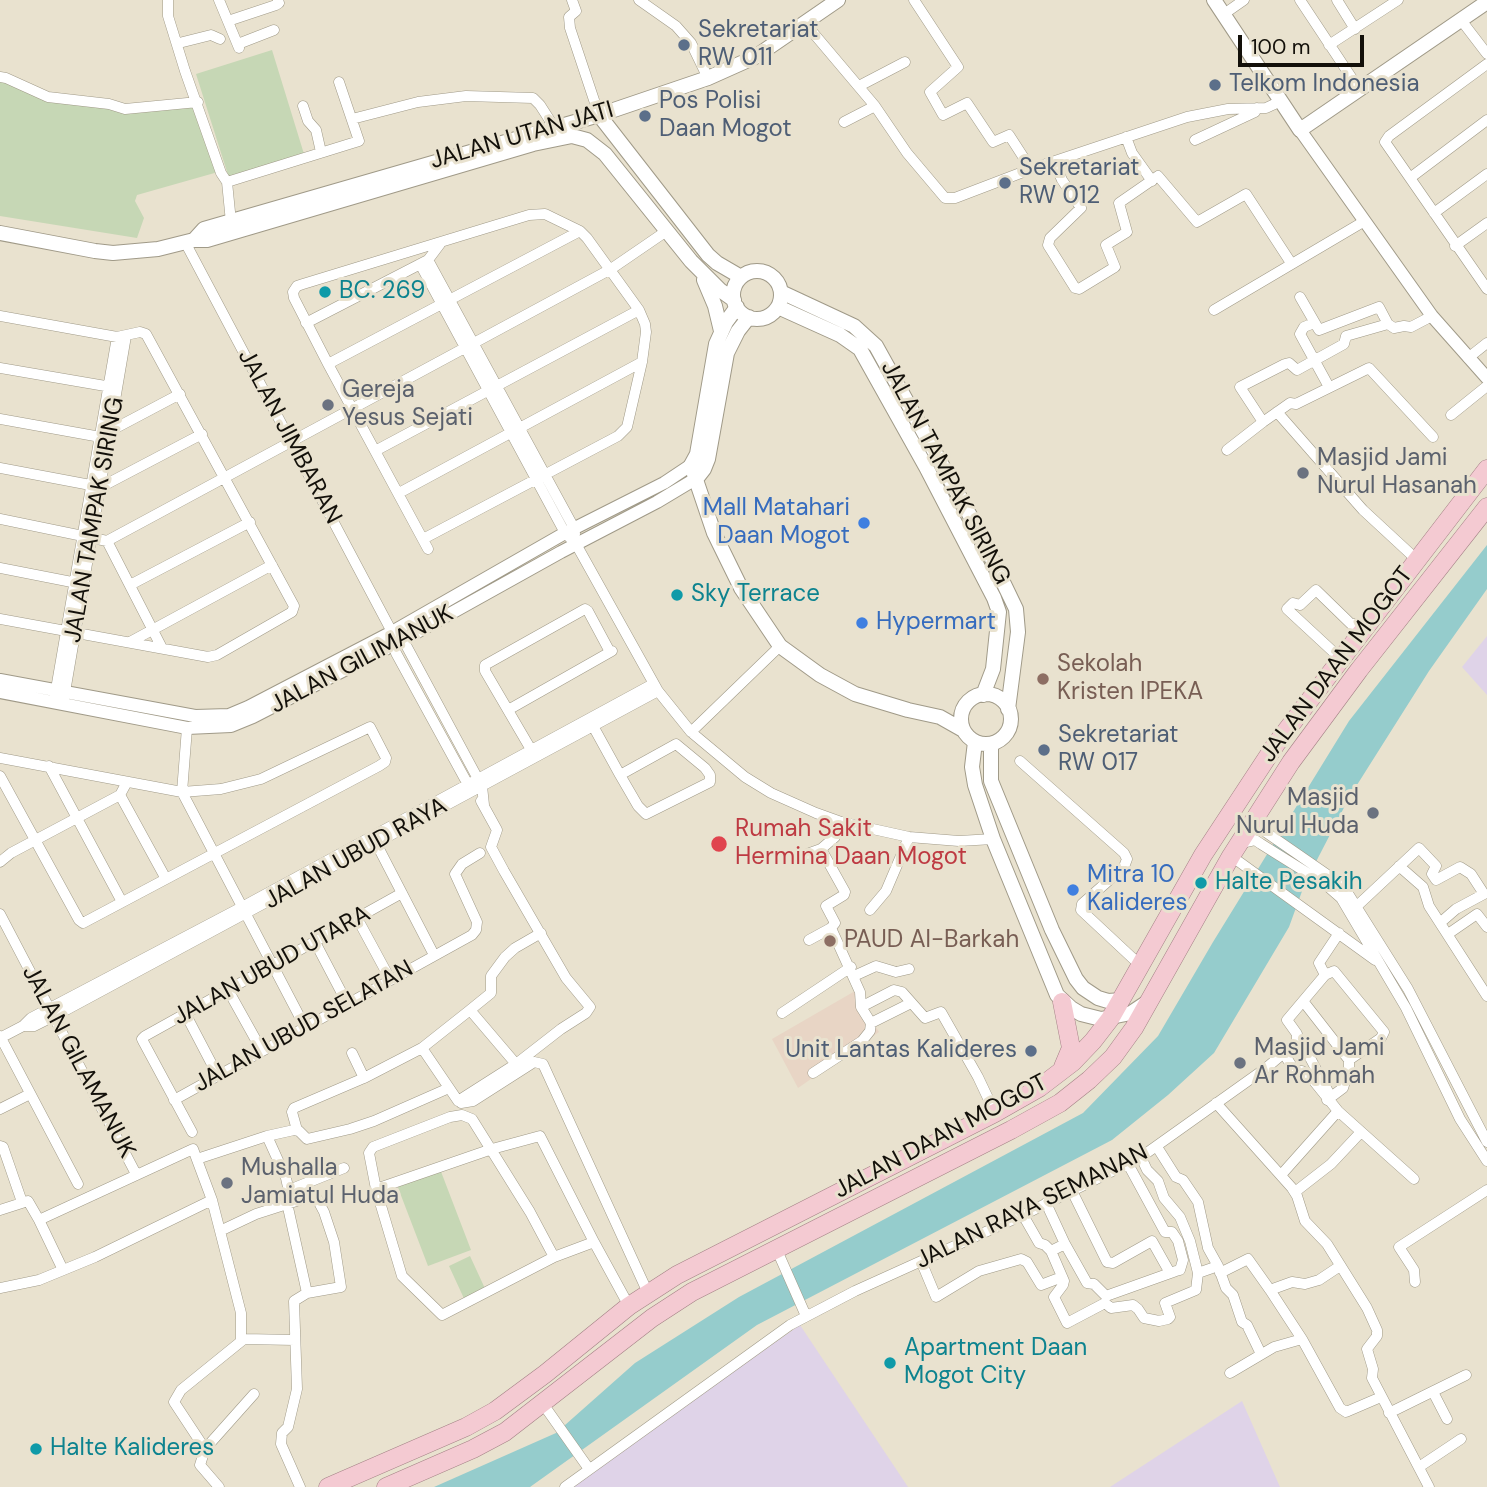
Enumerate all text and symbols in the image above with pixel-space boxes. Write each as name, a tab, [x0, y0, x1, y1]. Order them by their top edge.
place label: Sekretariat RW 011	[698, 17, 819, 73]
scale bar	[1242, 21, 1368, 65]
text: 100 m	[1251, 33, 1311, 61]
marker: Sekretariat RW 011	[676, 37, 692, 53]
place label: Telkom Indonesia	[1229, 71, 1419, 99]
marker: Telkom Indonesia	[1207, 77, 1223, 93]
place label: Pos Polisi Daan Mogot	[659, 88, 792, 144]
street label: JALAN UTAN JATI	[427, 96, 617, 176]
marker: Pos Polisi Daan Mogot	[637, 108, 653, 124]
place label: Sekretariat RW 012	[1019, 155, 1140, 211]
marker: Sekretariat RW 012	[997, 175, 1013, 191]
place label: BC. 269	[339, 278, 425, 306]
marker: BC. 269	[317, 284, 333, 300]
street label: JALAN JIMBARAN	[231, 345, 347, 529]
street label: JALAN TAMPAK SIRING	[874, 356, 1016, 590]
place label: Gereja Yesus Sejati	[342, 377, 473, 433]
street label: JALAN TAMPAK SIRING	[59, 395, 131, 645]
marker: Gereja Yesus Sejati	[320, 397, 336, 413]
place label: Masjid Jami Nurul Hasanah	[1317, 445, 1477, 501]
marker: Masjid Jami Nurul Hasanah	[1295, 465, 1311, 481]
place label: Mall Matahari Daan Mogot	[703, 495, 850, 551]
marker: Mall Matahari Daan Mogot	[856, 515, 872, 531]
street label: JALAN DAAN MOGOT	[1254, 562, 1420, 768]
place label: Sky Terrace	[691, 581, 820, 609]
marker: Sky Terrace	[669, 587, 685, 603]
street label: JALAN GILIMANUK	[265, 600, 459, 720]
place label: Hypermart	[876, 609, 996, 637]
marker: Hypermart	[854, 615, 870, 631]
place label: Sekolah Kristen IPEKA	[1057, 651, 1203, 707]
marker: Sekolah Kristen IPEKA	[1035, 671, 1051, 687]
place label: Sekretariat RW 017	[1058, 722, 1179, 778]
marker: Sekretariat RW 017	[1036, 742, 1052, 758]
place label: Masjid Nurul Huda	[1236, 785, 1359, 841]
street label: JALAN UBUD RAYA	[260, 792, 452, 916]
marker: Masjid Nurul Huda	[1365, 805, 1381, 821]
place label: Rumah Sakit Hermina Daan Mogot	[735, 816, 967, 872]
marker: Rumah Sakit Hermina Daan Mogot	[709, 834, 729, 854]
place label: Mitra 10 Kalideres	[1087, 862, 1187, 918]
place label: Halte Pesakih	[1215, 869, 1362, 897]
marker: Halte Pesakih	[1193, 875, 1209, 891]
marker: Mitra 10 Kalideres	[1065, 882, 1081, 898]
street label: JALAN UBUD UTARA	[168, 900, 376, 1032]
place label: PAUD Al-Barkah	[844, 927, 1019, 955]
marker: PAUD Al-Barkah	[822, 933, 838, 949]
street label: JALAN UBUD SELATAN	[190, 955, 418, 1099]
street label: JALAN GILAMANUK	[15, 961, 141, 1163]
place label: Masjid Jami Ar Rohmah	[1254, 1035, 1385, 1091]
place label: Unit Lantas Kalideres	[785, 1037, 1017, 1065]
marker: Unit Lantas Kalideres	[1023, 1043, 1039, 1059]
marker: Masjid Jami Ar Rohmah	[1232, 1055, 1248, 1071]
street label: JALAN DAAN MOGOT	[830, 1069, 1052, 1205]
street label: JALAN RAYA SEMANAN	[911, 1138, 1153, 1276]
place label: Mushalla Jamiatul Huda	[241, 1155, 399, 1211]
marker: Mushalla Jamiatul Huda	[219, 1175, 235, 1191]
place label: Apartment Daan Mogot City	[904, 1335, 1087, 1391]
marker: Apartment Daan Mogot City	[882, 1355, 898, 1371]
place label: Halte Kalideres	[50, 1435, 214, 1463]
marker: Halte Kalideres	[28, 1441, 44, 1457]

